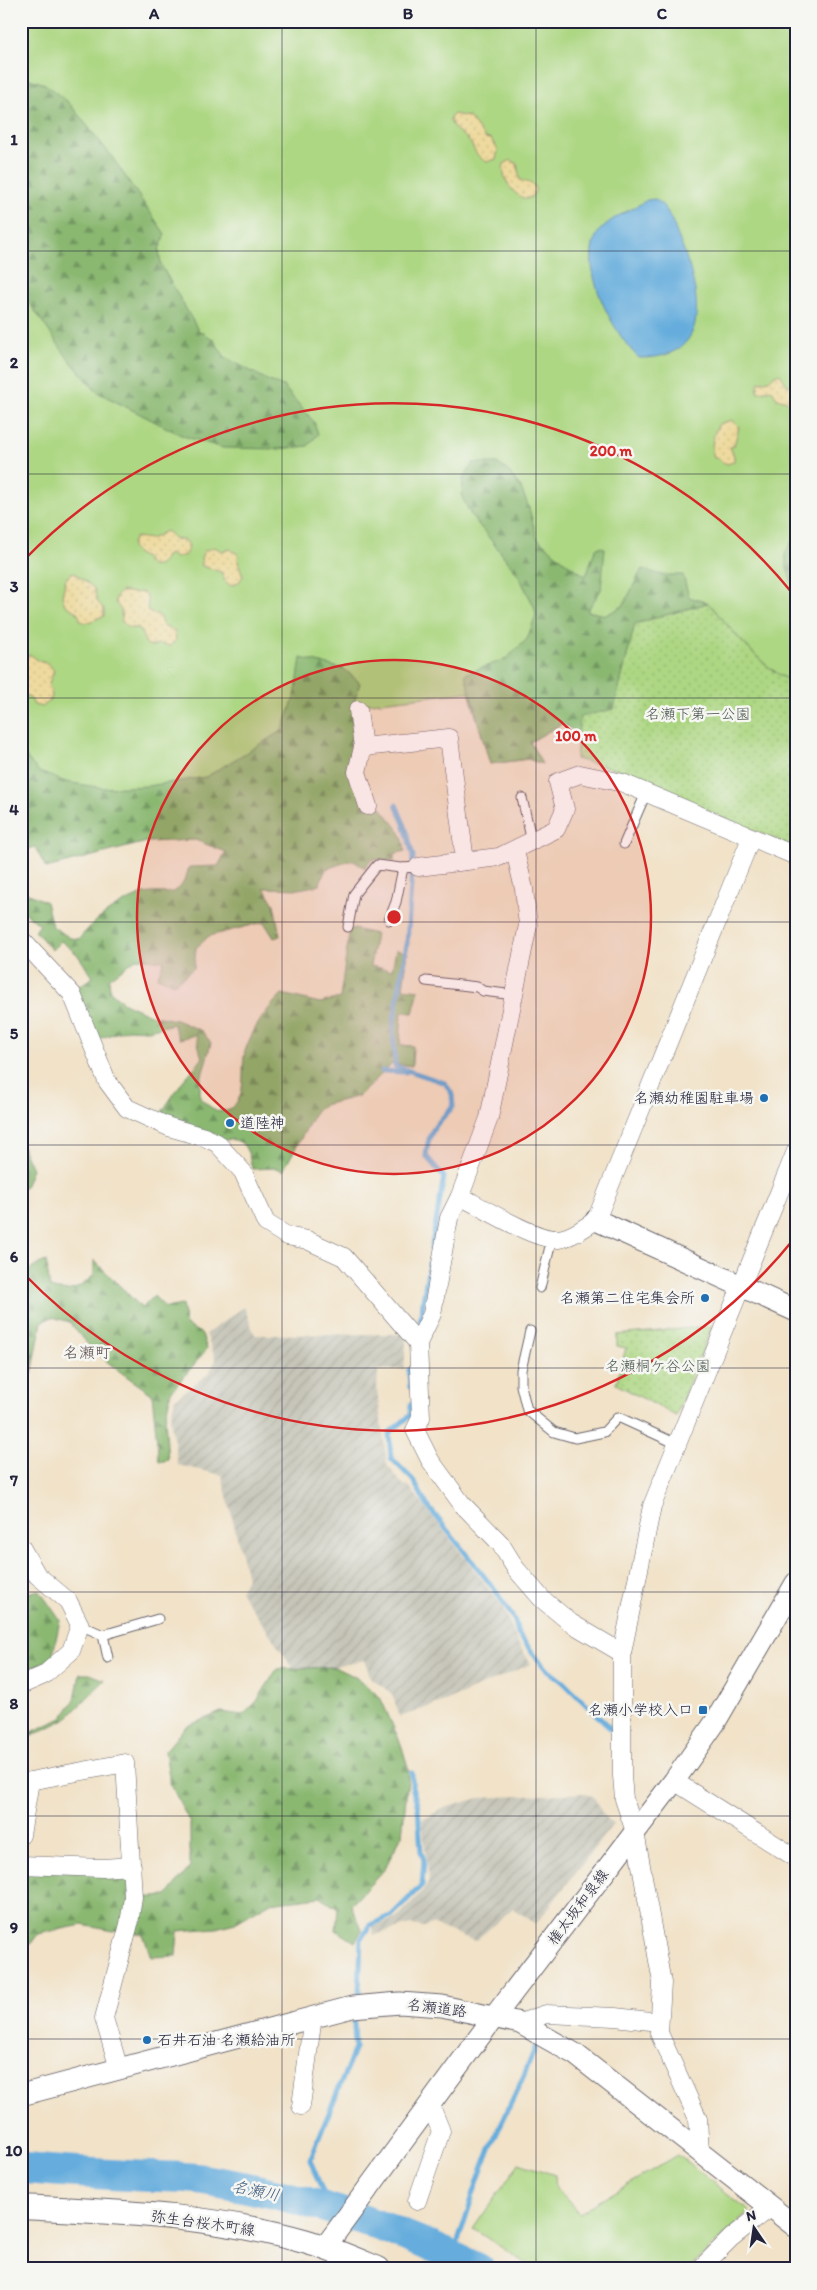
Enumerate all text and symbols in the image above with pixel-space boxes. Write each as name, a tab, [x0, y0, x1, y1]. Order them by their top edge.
text: A	[148, 4, 160, 23]
text: B	[403, 4, 414, 23]
text: C	[657, 4, 668, 23]
text: 1	[10, 130, 18, 149]
text: 2	[10, 353, 19, 372]
text: 200 m	[590, 442, 633, 460]
text: 3	[10, 577, 19, 596]
park label: 名瀬下第一公園	[645, 705, 751, 723]
text: 100 m	[555, 727, 597, 745]
text: 4	[9, 800, 19, 819]
centre of rings	[385, 908, 403, 926]
text: 5	[10, 1024, 19, 1043]
place label: 名瀬幼稚園駐車場	[634, 1089, 754, 1107]
marker: 名瀬幼稚園駐車場	[758, 1092, 770, 1104]
place label: 道陸神	[240, 1114, 285, 1132]
marker: 道陸神	[224, 1117, 236, 1129]
text: 6	[10, 1247, 19, 1266]
place label: 名瀬第二住宅集会所	[560, 1289, 695, 1307]
marker: 名瀬第二住宅集会所	[699, 1292, 711, 1304]
district label: 名瀬町	[63, 1343, 111, 1362]
park label: 名瀬桐ケ谷公園	[605, 1357, 711, 1375]
text: 7	[9, 1471, 18, 1490]
text: 8	[10, 1694, 19, 1713]
place label: 名瀬小学校入口	[588, 1701, 693, 1719]
marker: 名瀬小学校入口	[697, 1704, 709, 1716]
street label: 権太坂和泉線	[544, 1866, 612, 1948]
text: 9	[10, 1918, 18, 1937]
street label: 名瀬道路	[406, 1995, 468, 2021]
place label: 石井石油 名瀬給油所	[157, 2031, 295, 2049]
marker: 石井石油 名瀬給油所	[141, 2034, 153, 2046]
text: 10	[5, 2141, 23, 2160]
water label: 名瀬川	[230, 2176, 281, 2205]
north arrow	[730, 2202, 780, 2252]
text: N	[745, 2206, 758, 2225]
street label: 弥生台桜木町線	[150, 2207, 256, 2239]

